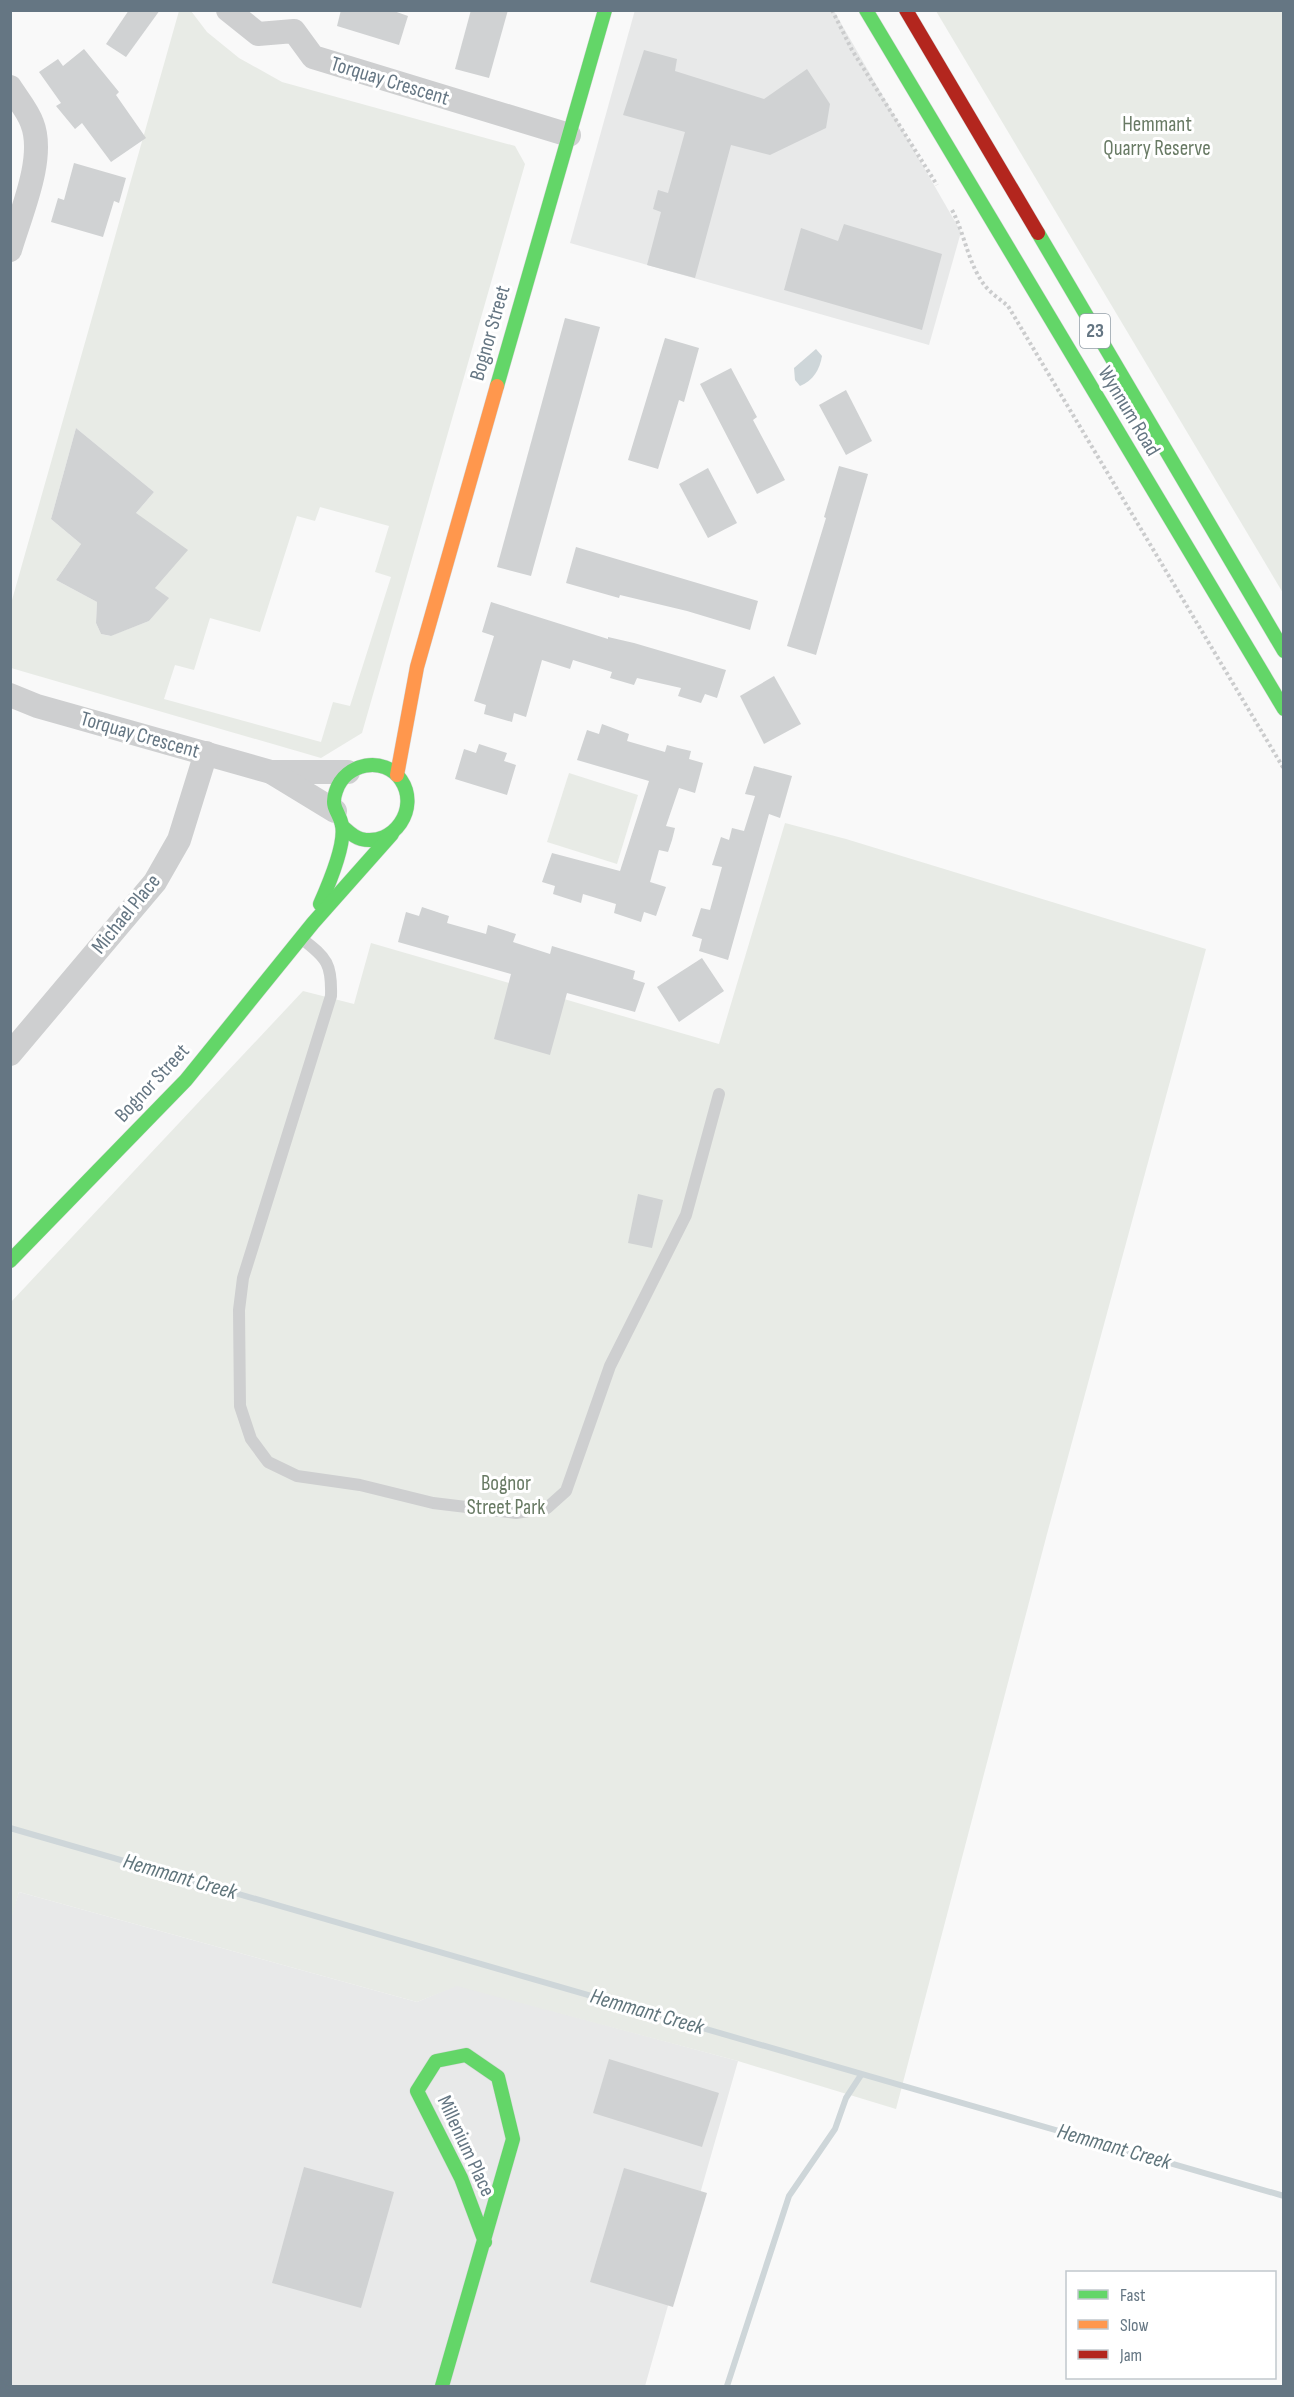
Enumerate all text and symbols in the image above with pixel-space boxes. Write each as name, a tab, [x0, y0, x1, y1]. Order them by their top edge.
street label: Torquay Crescent	[328, 51, 452, 111]
park label: Hemmant Quarry Reserve	[1103, 112, 1211, 161]
street label: Bognor Street	[465, 283, 515, 383]
road number: 23	[1080, 314, 1110, 348]
street label: Wynnum Road	[1092, 362, 1166, 460]
street label: Torquay Crescent	[78, 706, 202, 764]
street label: Michael Place	[86, 869, 166, 959]
street label: Bognor Street	[110, 1039, 194, 1127]
park label: Bognor Street Park	[467, 1471, 545, 1520]
water label: Hemmant Creek	[120, 1848, 241, 1906]
water label: Hemmant Creek	[587, 1983, 708, 2041]
street label: Millenium Place	[432, 2091, 500, 2201]
water label: Hemmant Creek	[1054, 2118, 1175, 2176]
legend	[1066, 2271, 1276, 2379]
text: Fast	[1120, 2285, 1146, 2306]
text: Slow	[1120, 2315, 1149, 2336]
text: Jam	[1119, 2345, 1142, 2366]

